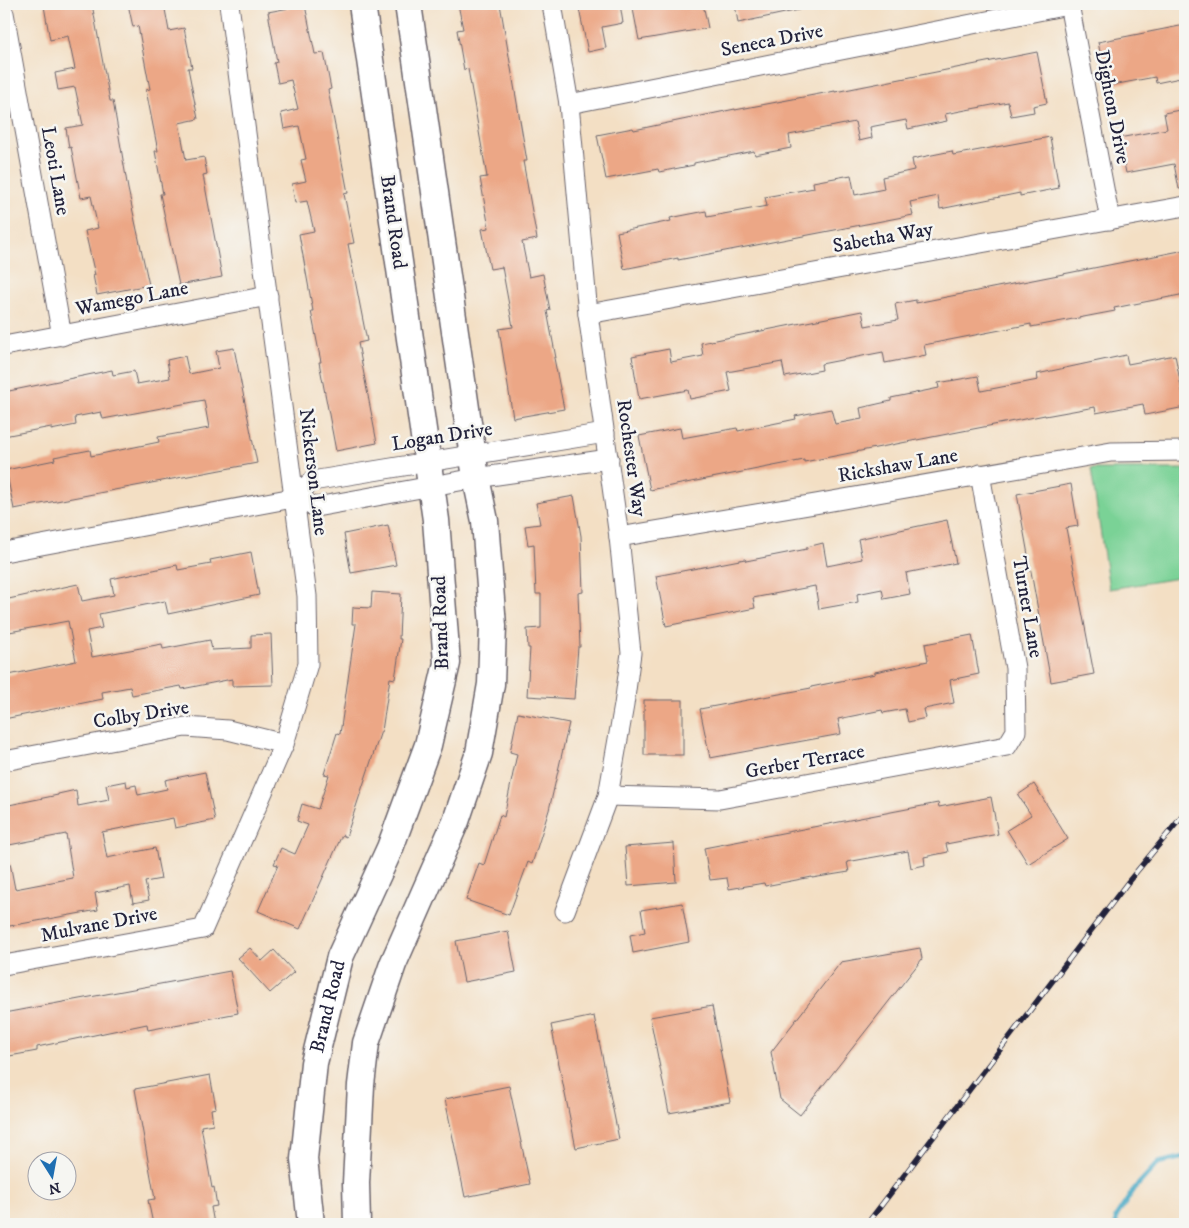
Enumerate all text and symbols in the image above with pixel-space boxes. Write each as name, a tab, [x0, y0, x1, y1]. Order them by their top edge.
street label: Seneca Drive	[719, 19, 825, 63]
street label: Dighton Drive	[1089, 48, 1135, 166]
street label: Leoti Lane	[35, 125, 75, 217]
street label: Brand Road	[374, 173, 412, 271]
street label: Sabetha Way	[831, 217, 936, 259]
street label: Wamego Lane	[73, 276, 190, 322]
street label: Rochester Way	[610, 398, 652, 519]
street label: Nickerson Lane	[293, 407, 333, 537]
street label: Logan Drive	[390, 417, 494, 457]
street label: Rickshaw Lane	[836, 443, 960, 489]
street label: Turner Lane	[1006, 554, 1048, 660]
street label: Brand Road	[427, 575, 455, 671]
street label: Colby Drive	[91, 695, 191, 735]
street label: Gerber Terrace	[743, 739, 867, 785]
street label: Mulvane Drive	[39, 901, 159, 949]
street label: Brand Road	[304, 958, 351, 1055]
north arrow	[28, 1150, 78, 1200]
text: N	[46, 1178, 62, 1198]

